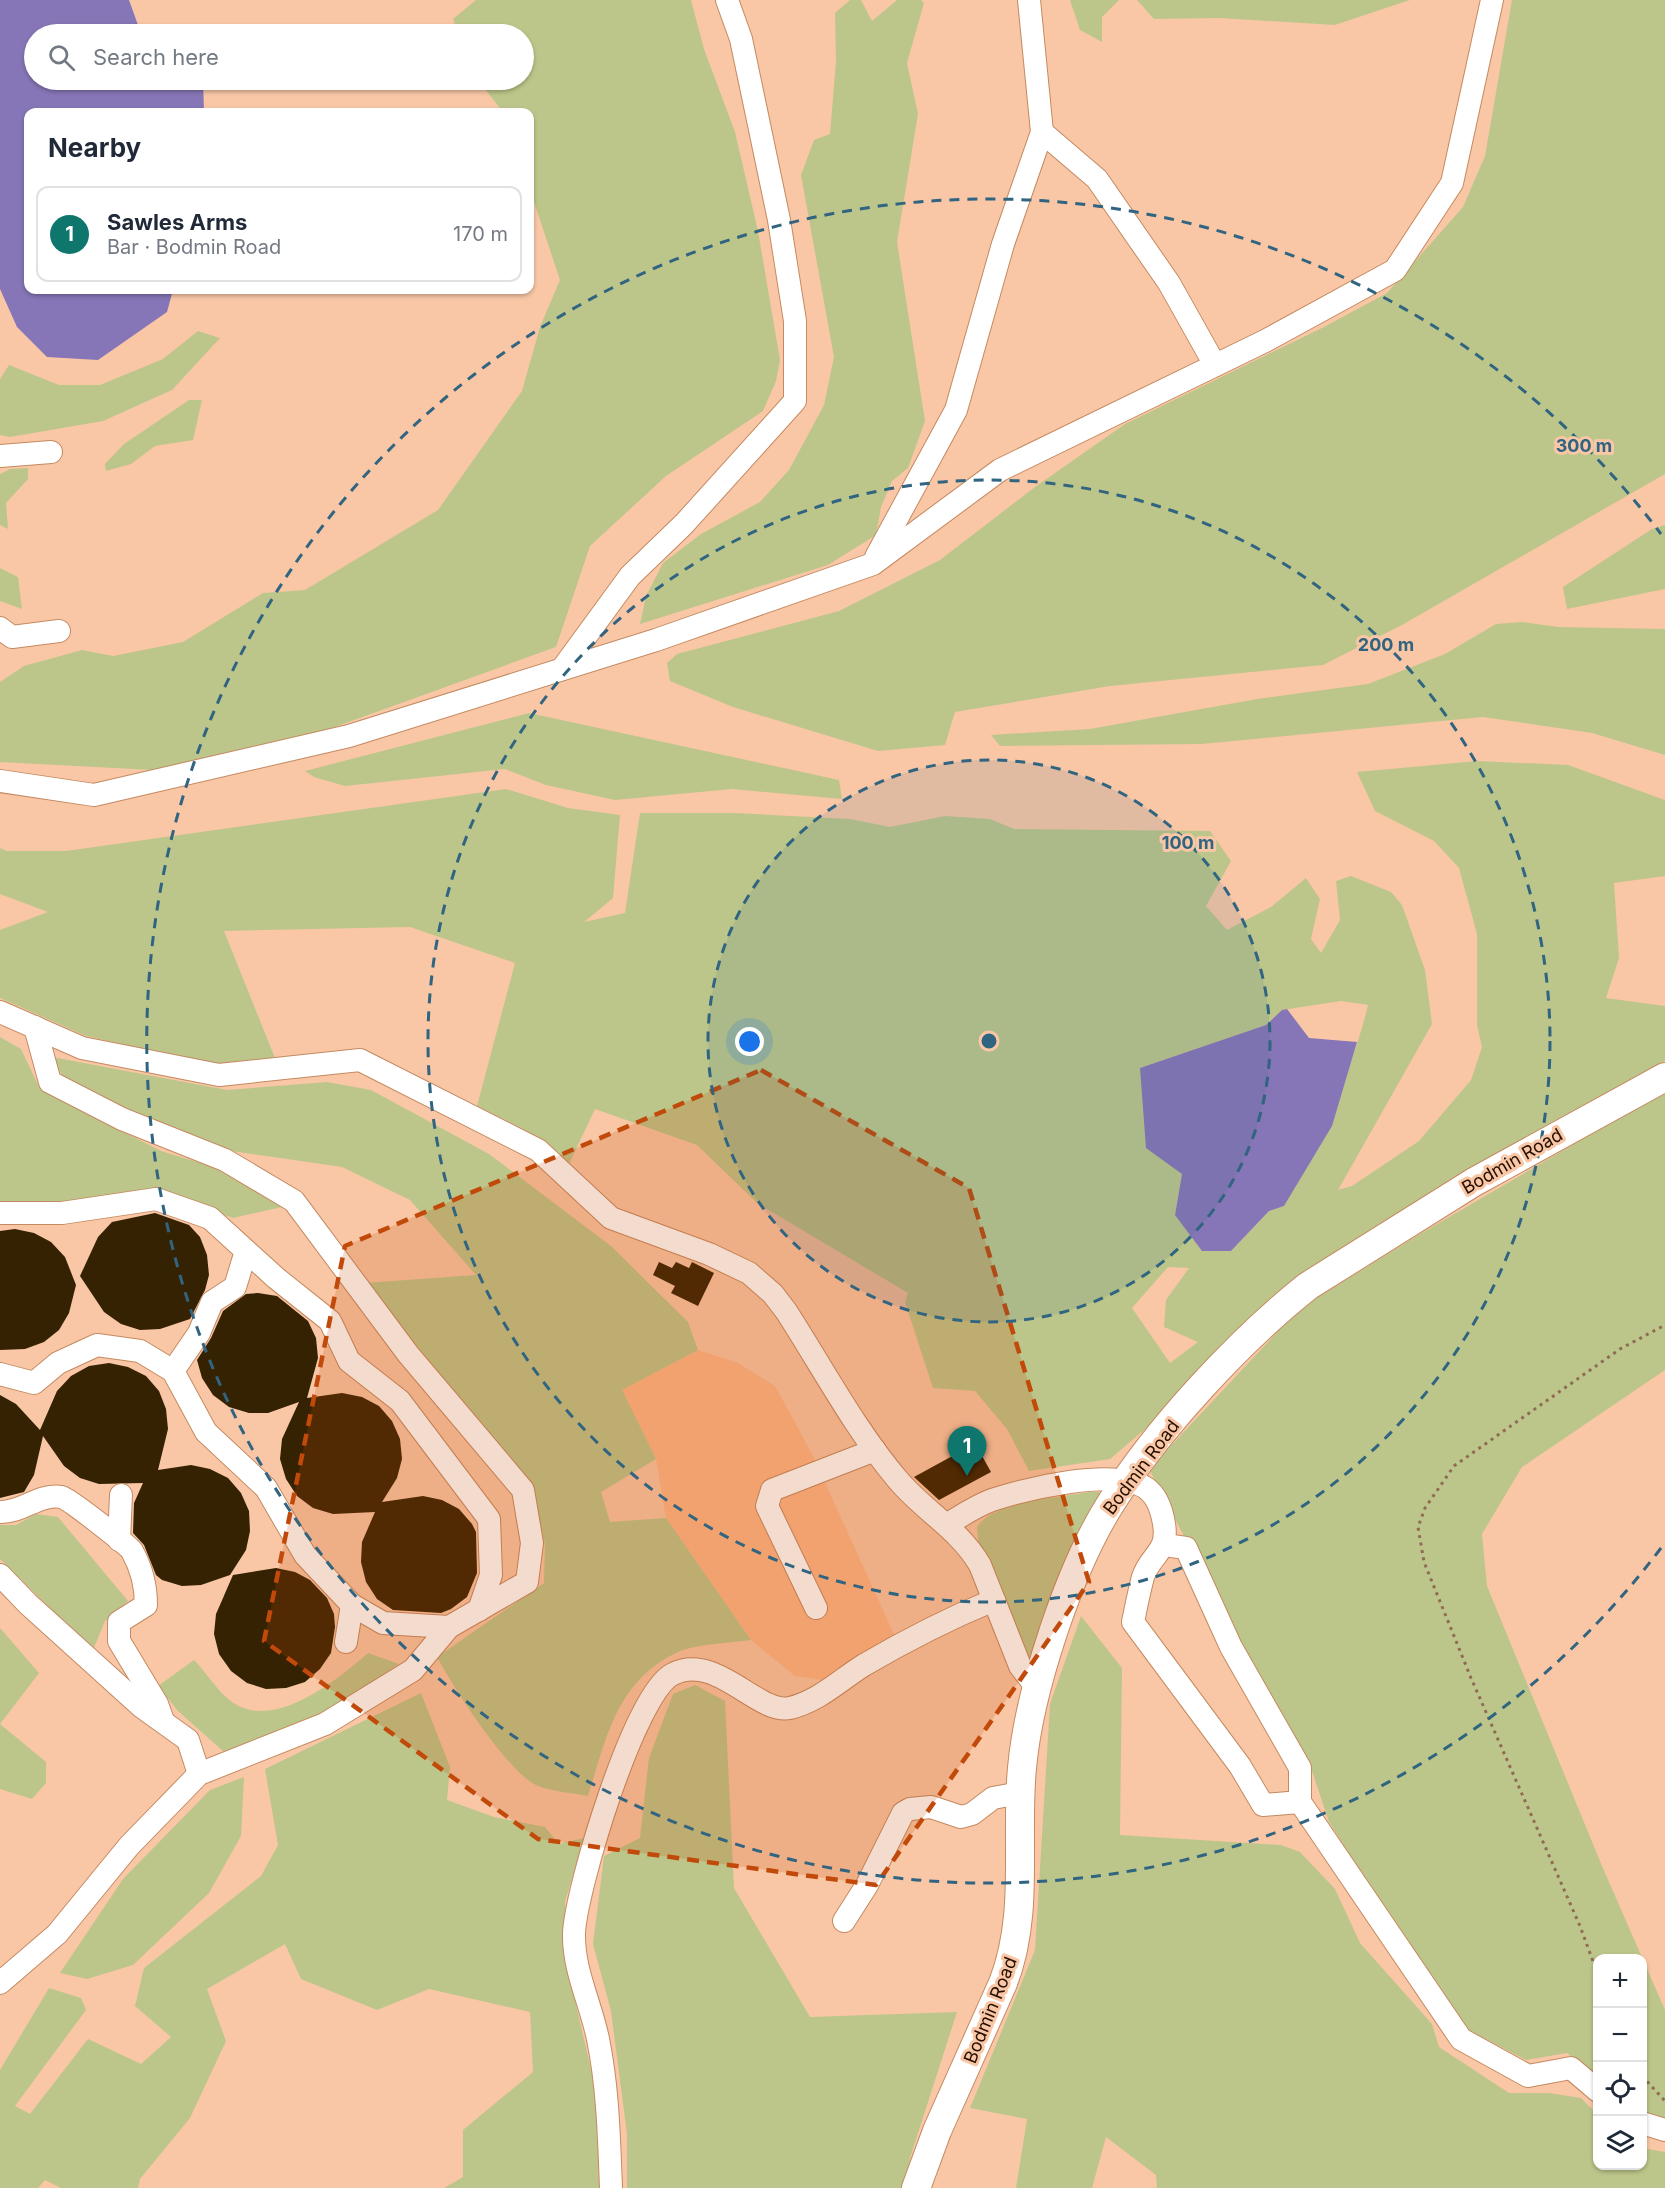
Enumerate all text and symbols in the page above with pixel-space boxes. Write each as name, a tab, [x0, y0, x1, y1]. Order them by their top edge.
search box	[24, 24, 534, 90]
icon: search	[45, 41, 78, 74]
text: Search here	[93, 44, 219, 70]
text: Nearby	[48, 132, 141, 163]
text: Sawles Arms	[107, 209, 247, 235]
text: 1	[65, 222, 74, 246]
text: 170 m	[453, 222, 508, 246]
text: Bar · Bodmin Road	[107, 235, 281, 259]
text: 300 m	[1556, 435, 1612, 456]
text: 200 m	[1358, 634, 1414, 655]
text: 100 m	[1162, 832, 1214, 853]
your location	[735, 1027, 764, 1056]
centre of rings	[979, 1031, 999, 1051]
street label: Bodmin Road	[1458, 1124, 1566, 1198]
street label: Bodmin Road	[1099, 1416, 1183, 1518]
pin: 1	[948, 1426, 986, 1476]
street label: Bodmin Road	[959, 1954, 1021, 2066]
map controls	[1593, 1954, 1647, 2170]
button: +	[1593, 1954, 1647, 2008]
button: −	[1593, 2008, 1647, 2062]
button: locate	[1593, 2062, 1647, 2116]
button: layers	[1593, 2116, 1647, 2170]

